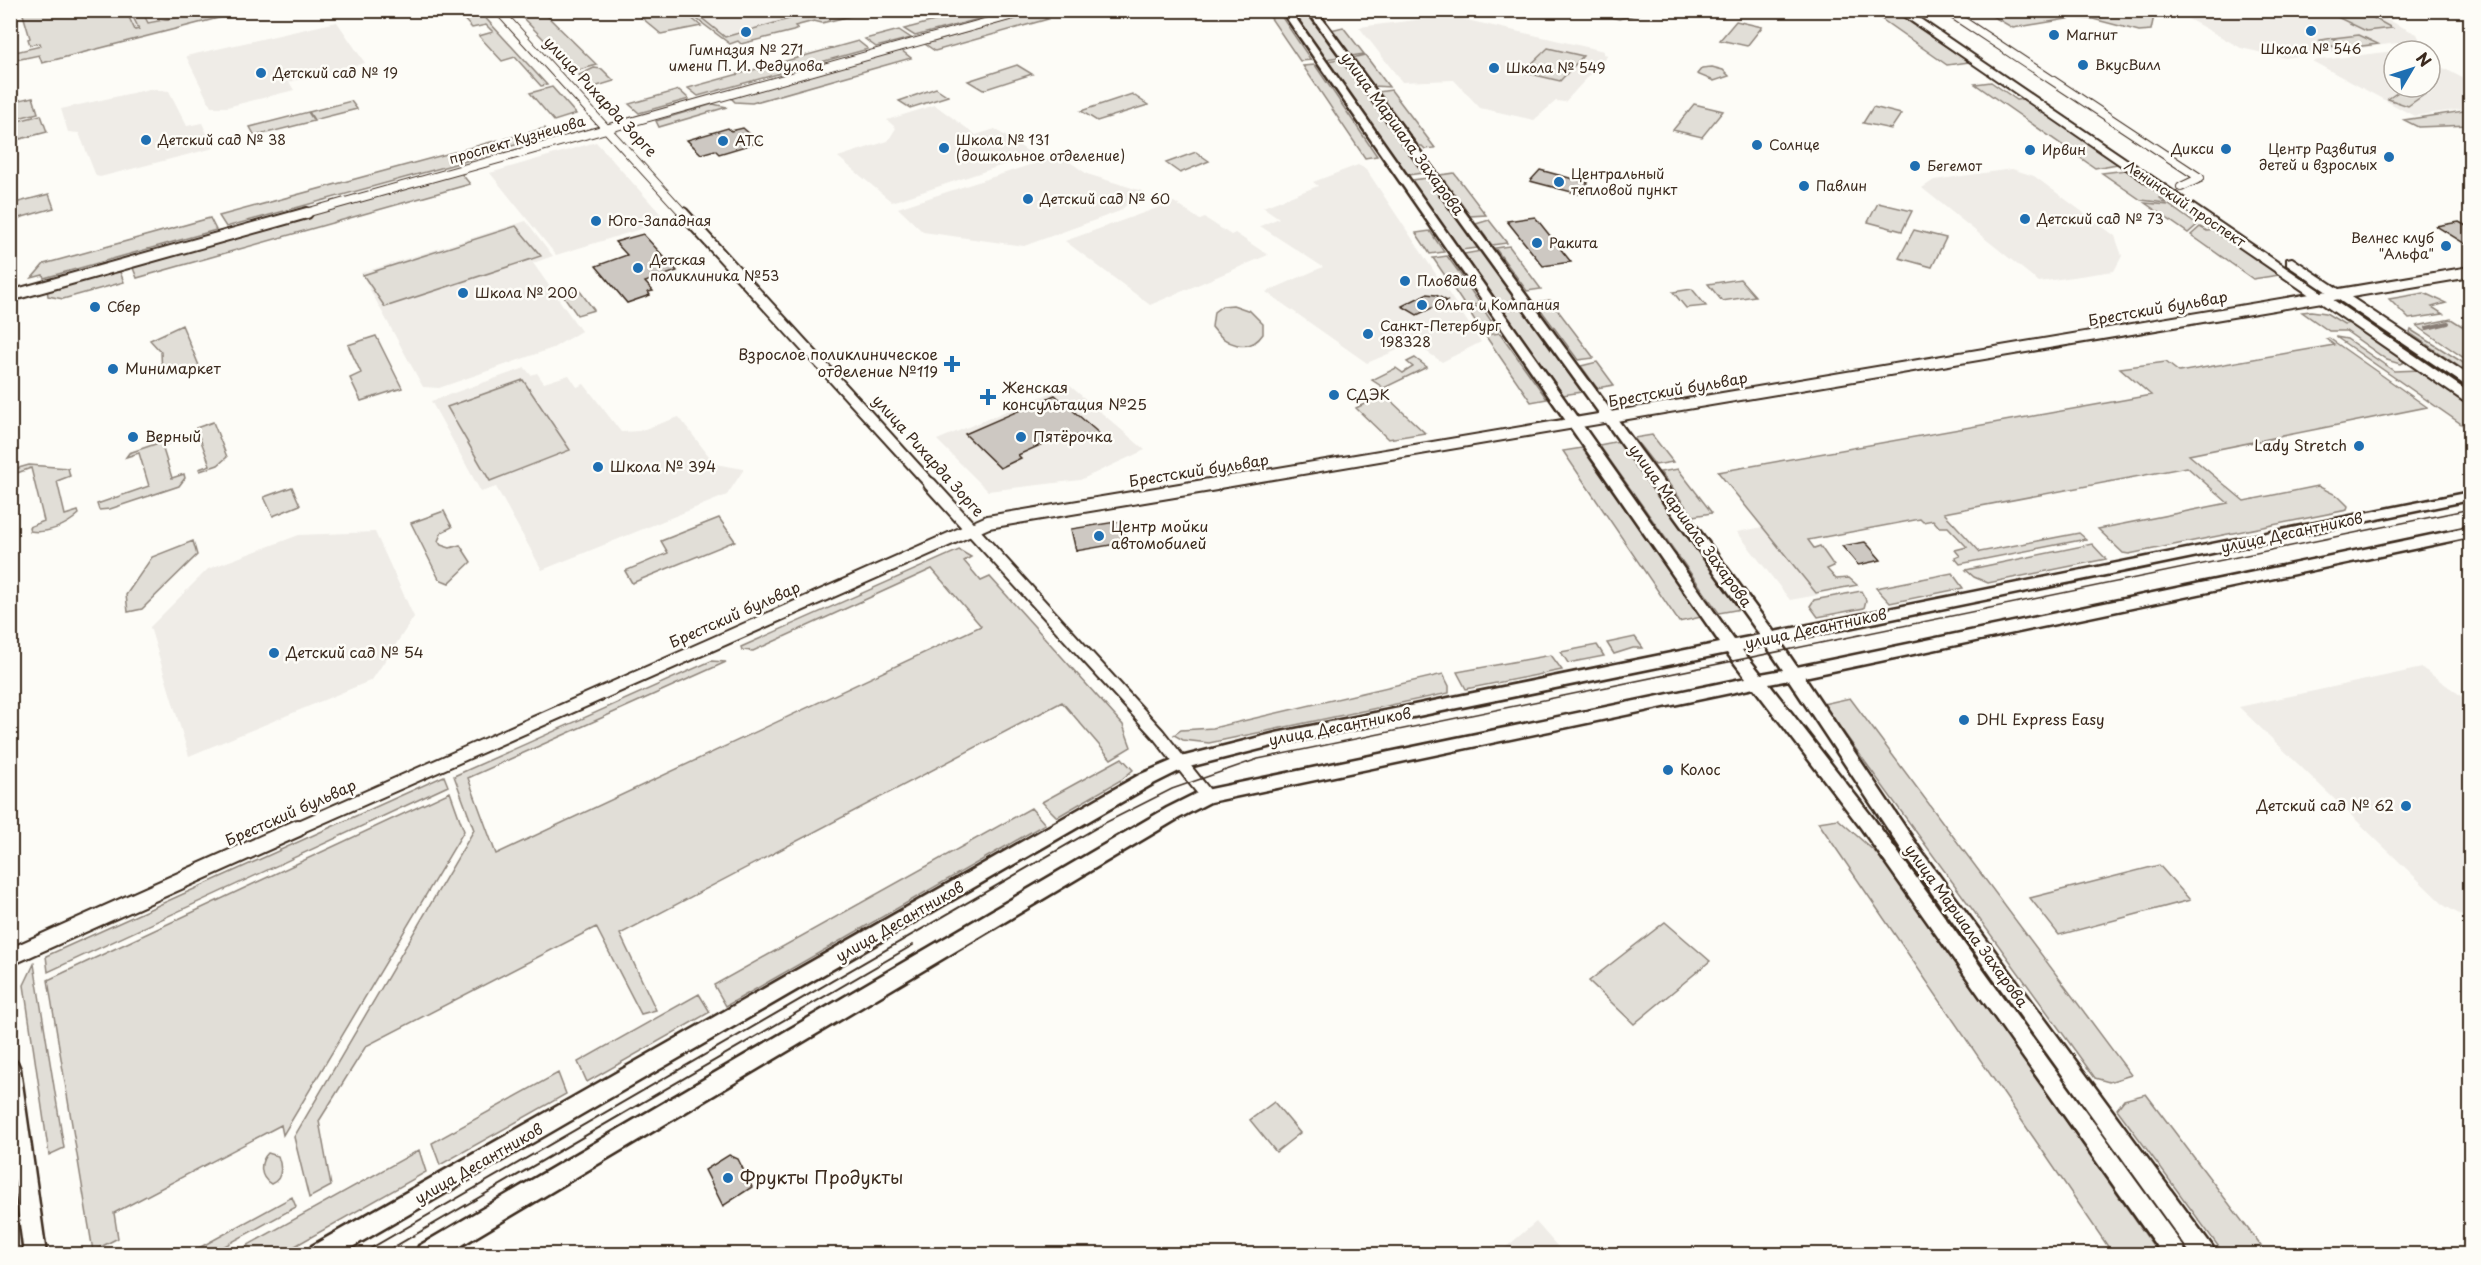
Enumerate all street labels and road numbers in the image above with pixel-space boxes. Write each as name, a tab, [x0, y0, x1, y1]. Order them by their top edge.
street label: улица Рихарда Зорге	[539, 31, 663, 161]
street label: улица Маршала Захарова	[1336, 47, 1471, 220]
street label: проспект Кузнецова	[446, 110, 588, 169]
street label: Ленинский проспект	[2121, 155, 2250, 252]
street label: Брестский бульвар	[2086, 284, 2229, 331]
street label: Брестский бульвар	[1606, 365, 1749, 412]
street label: улица Рихарда Зорге	[868, 389, 990, 521]
street label: улица Маршала Захарова	[1624, 439, 1759, 612]
street label: Брестский бульвар	[1127, 447, 1270, 492]
street label: улица Десантников	[2219, 505, 2365, 558]
street label: Брестский бульвар	[665, 574, 804, 653]
street label: улица Десантников	[1743, 601, 1889, 654]
street label: улица Десантников	[1267, 700, 1413, 751]
street label: Брестский бульвар	[221, 772, 360, 851]
street label: улица Маршала Захарова	[1900, 839, 2035, 1012]
street label: улица Десантников	[831, 874, 968, 967]
street label: улица Десантников	[410, 1116, 547, 1209]

